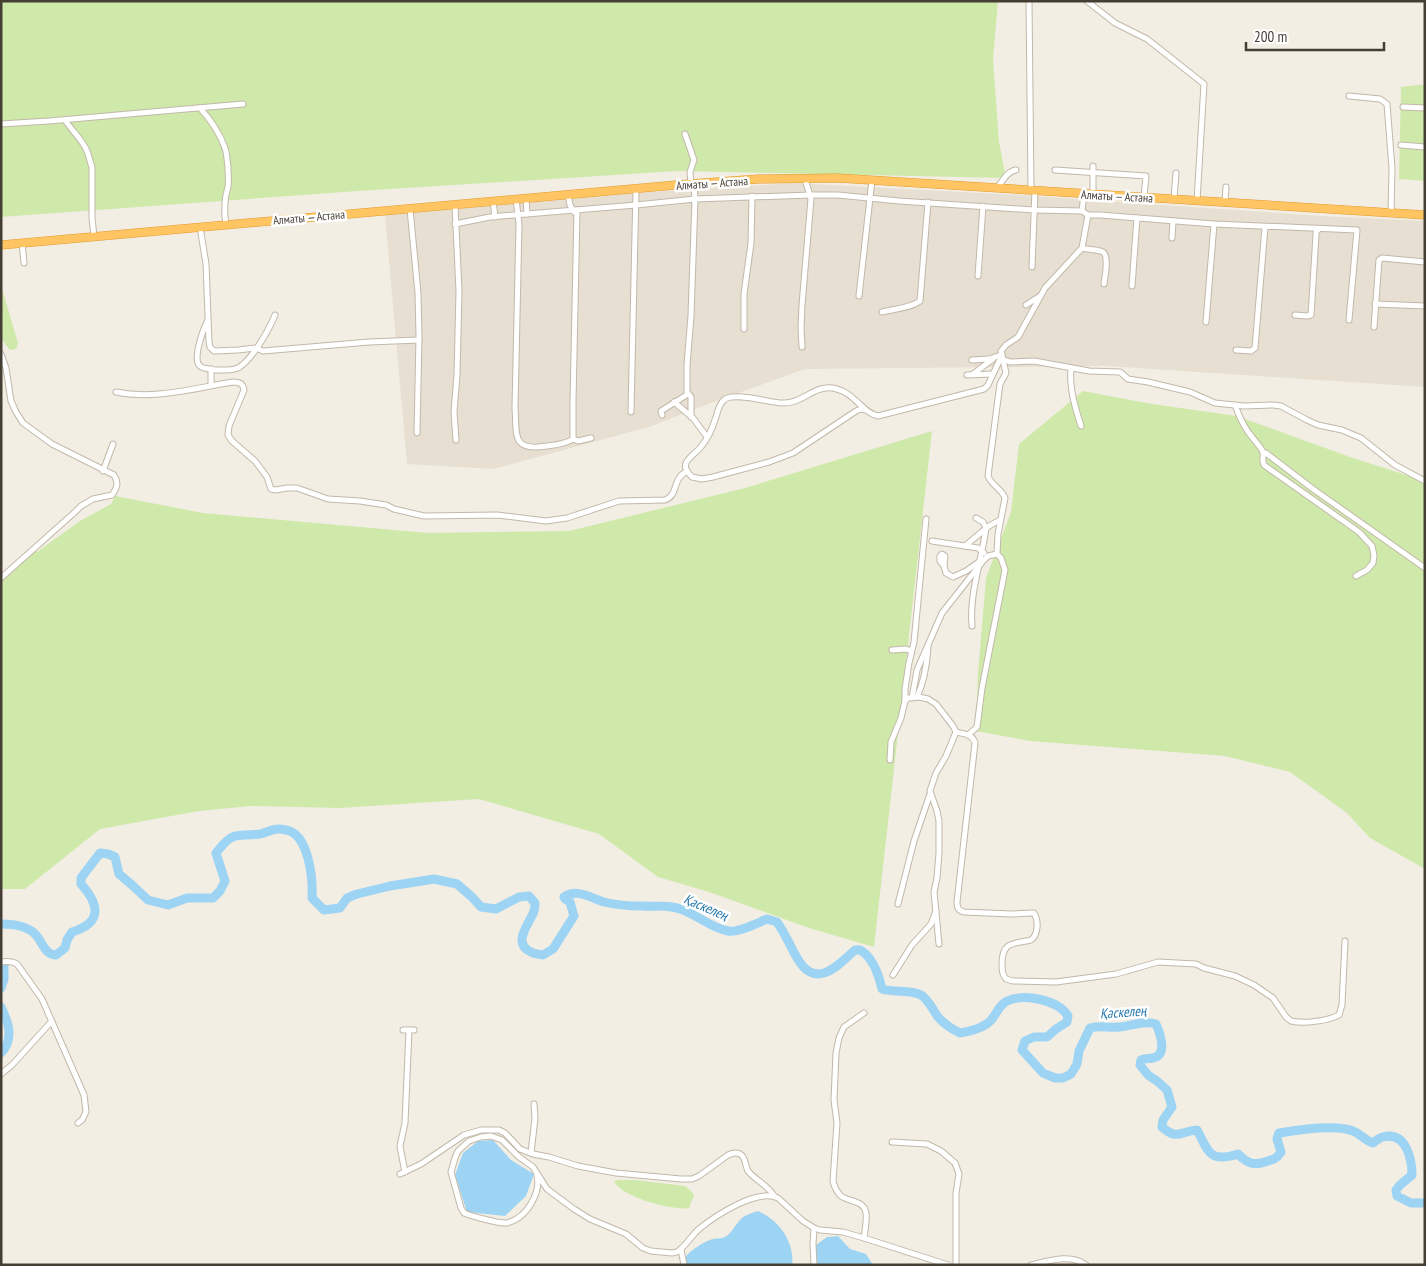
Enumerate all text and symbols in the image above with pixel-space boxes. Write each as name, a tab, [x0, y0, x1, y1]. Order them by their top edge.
scale bar	[1246, 20, 1384, 52]
text: 200 m	[1254, 27, 1287, 46]
street label: Алматы — Астана	[676, 173, 749, 193]
street label: Алматы — Астана	[1081, 187, 1154, 205]
street label: Алматы — Астана	[272, 206, 346, 228]
water label: Қаскелең	[681, 890, 732, 925]
water label: Қаскелең	[1099, 1001, 1148, 1023]

